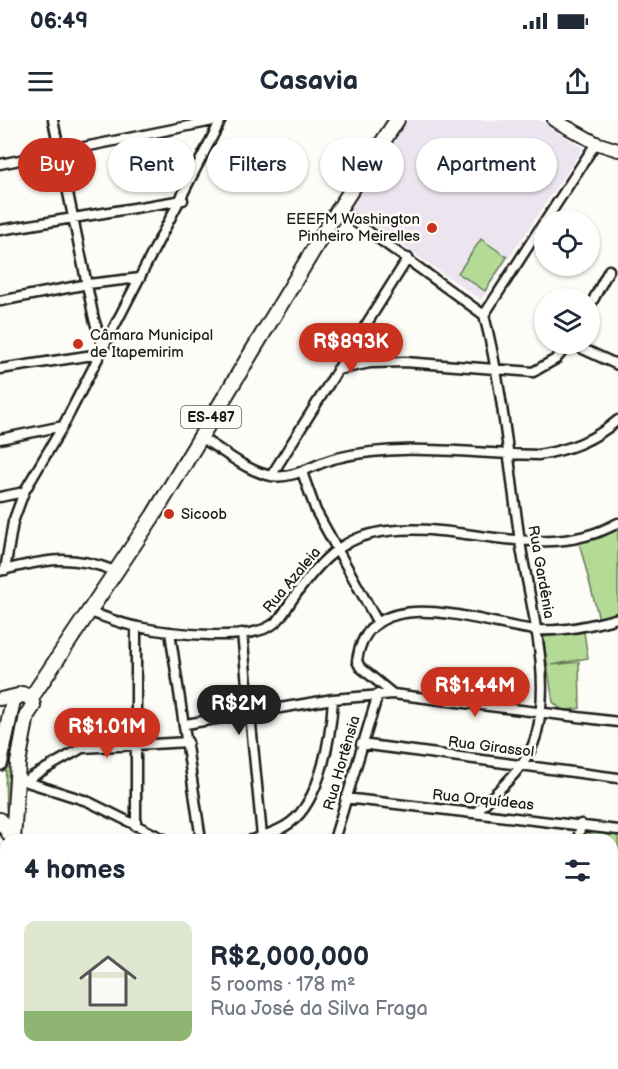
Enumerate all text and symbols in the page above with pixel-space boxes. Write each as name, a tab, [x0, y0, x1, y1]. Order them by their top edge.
text: 06:49	[30, 8, 88, 35]
icon: menu	[24, 65, 57, 98]
text: Casavia	[260, 65, 358, 97]
icon: share	[561, 65, 594, 98]
chip: Buy	[18, 138, 96, 192]
chip: Rent	[108, 138, 195, 192]
chip: Filters	[207, 138, 308, 192]
chip: New	[320, 138, 404, 192]
chip: Apartment	[416, 138, 557, 192]
place label: EEEFM Washington Pinheiro Meirelles	[286, 210, 421, 246]
map controls	[534, 210, 600, 354]
button: locate	[534, 210, 600, 276]
marker: EEEFM Washington Pinheiro Meirelles	[425, 221, 439, 235]
button: layers	[534, 288, 600, 354]
pin: R$893K	[302, 323, 400, 374]
place label: Câmara Municipal de Itapemirim	[90, 326, 213, 362]
text: R$893K	[313, 330, 389, 354]
marker: Câmara Municipal de Itapemirim	[71, 337, 85, 351]
road number: ES-487	[181, 406, 241, 428]
place label: Sicoob	[181, 505, 228, 524]
marker: Sicoob	[162, 507, 176, 521]
street label: Rua Gardênia	[523, 524, 559, 620]
street label: Rua Azaleia	[259, 543, 325, 617]
pin: R$1.44M	[420, 667, 530, 718]
text: R$1.44M	[435, 674, 515, 698]
pin: R$2M	[203, 685, 275, 736]
text: R$2M	[211, 692, 267, 716]
pin: R$1.01M	[52, 708, 162, 759]
street label: Rua Hortênsia	[319, 713, 365, 813]
text: R$1.01M	[68, 715, 146, 739]
street label: Rua Girassol	[447, 732, 535, 762]
street label: Rua Orquídeas	[431, 785, 535, 815]
icon: filters	[561, 854, 594, 887]
text: 4 homes	[24, 855, 125, 886]
text: R$2,000,000	[210, 942, 369, 973]
icon: home	[72, 945, 144, 1017]
text: 5 rooms · 178 m²	[210, 973, 356, 997]
text: Rua José da Silva Fraga	[210, 997, 428, 1021]

